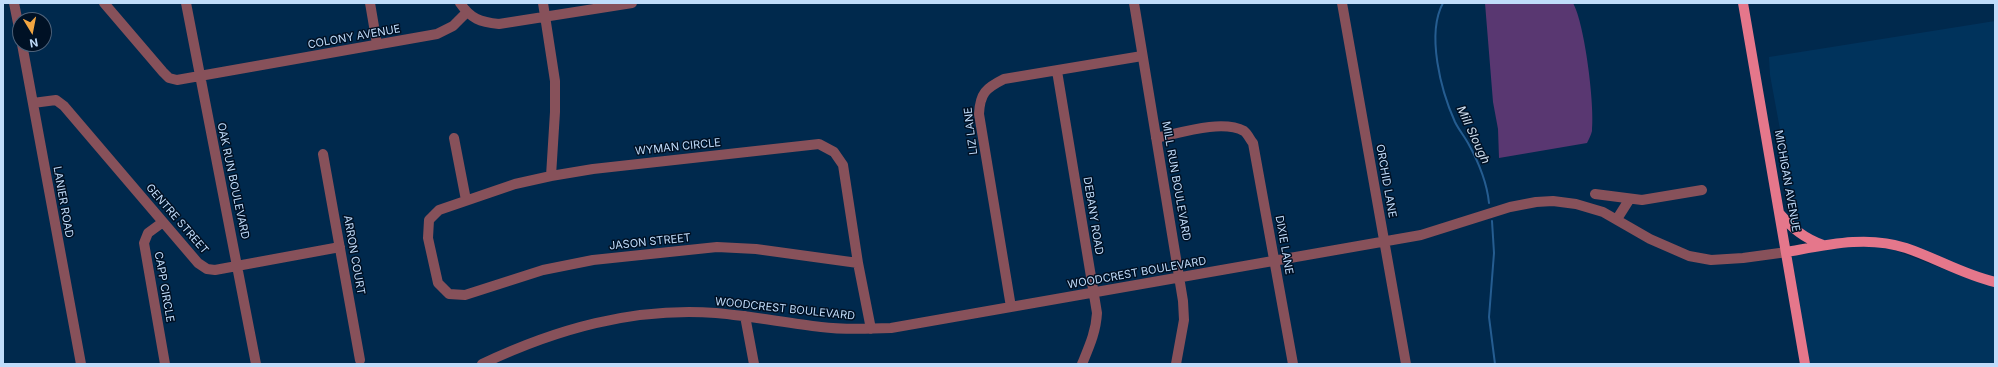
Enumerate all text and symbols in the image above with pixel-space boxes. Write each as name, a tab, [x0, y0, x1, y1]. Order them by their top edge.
north arrow	[12, 12, 52, 52]
street label: COLONY AVENUE	[307, 22, 401, 52]
text: N	[29, 35, 39, 50]
water label: Mill Slough	[1453, 104, 1493, 166]
street label: LIZ LANE	[962, 106, 980, 156]
street label: MILL RUN BOULEVARD	[1159, 120, 1193, 242]
street label: OAK RUN BOULEVARD	[214, 122, 252, 240]
street label: MICHIGAN AVENUE	[1772, 129, 1802, 233]
street label: WYMAN CIRCLE	[634, 136, 722, 158]
street label: ORCHID LANE	[1373, 143, 1399, 219]
street label: LANIER ROAD	[50, 165, 76, 239]
street label: DEBANY ROAD	[1080, 176, 1106, 256]
street label: GENTRE STREET	[143, 181, 211, 257]
street label: ARRON COURT	[341, 214, 367, 296]
street label: DIXIE LANE	[1272, 214, 1296, 276]
street label: JASON STREET	[609, 231, 691, 253]
street label: CAPP CIRCLE	[151, 251, 177, 323]
street label: WOODCREST BOULEVARD	[1067, 254, 1207, 292]
street label: WOODCREST BOULEVARD	[714, 295, 856, 323]

